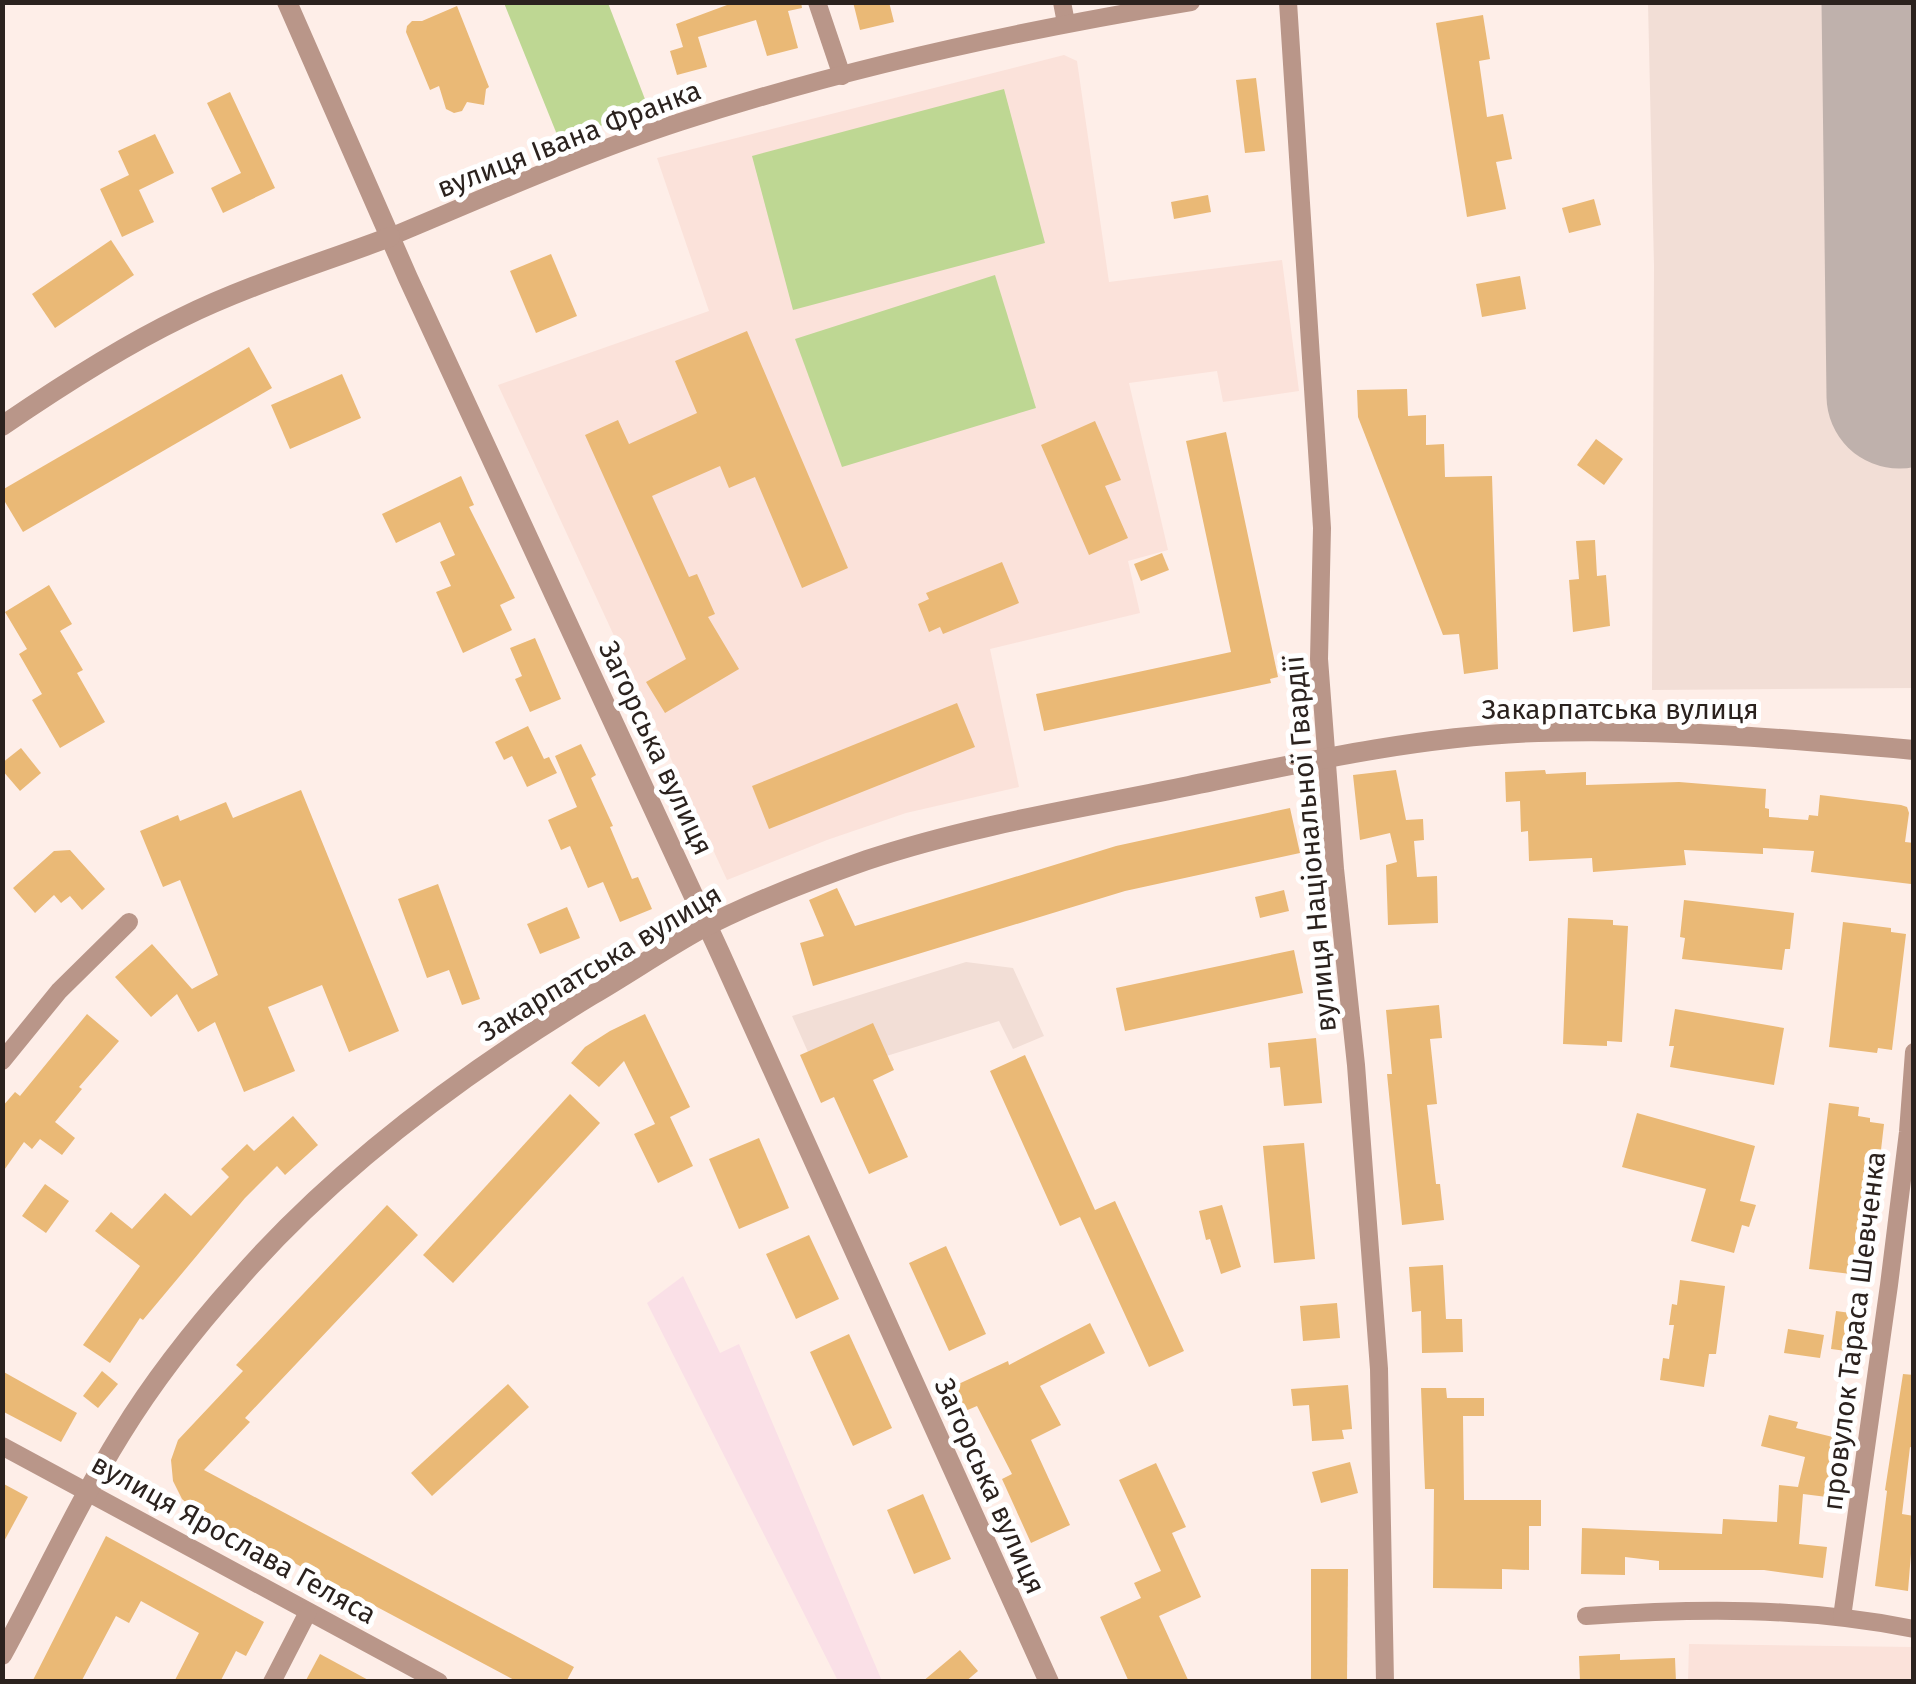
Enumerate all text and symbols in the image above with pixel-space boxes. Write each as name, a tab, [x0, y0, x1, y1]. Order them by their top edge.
street label: вулиця Івана Франка	[432, 73, 706, 205]
street label: Загорська вулиця	[592, 636, 720, 860]
street label: вулиця Національної Гвардії	[1277, 653, 1343, 1033]
street label: Закарпатська вулиця	[1481, 693, 1759, 726]
street label: Закарпатська вулиця	[473, 877, 727, 1049]
street label: провулок Тараса Шевченка	[1816, 1150, 1892, 1512]
street label: Загорська вулиця	[928, 1373, 1052, 1599]
street label: вулиця Ярослава Геляса	[86, 1447, 382, 1631]

